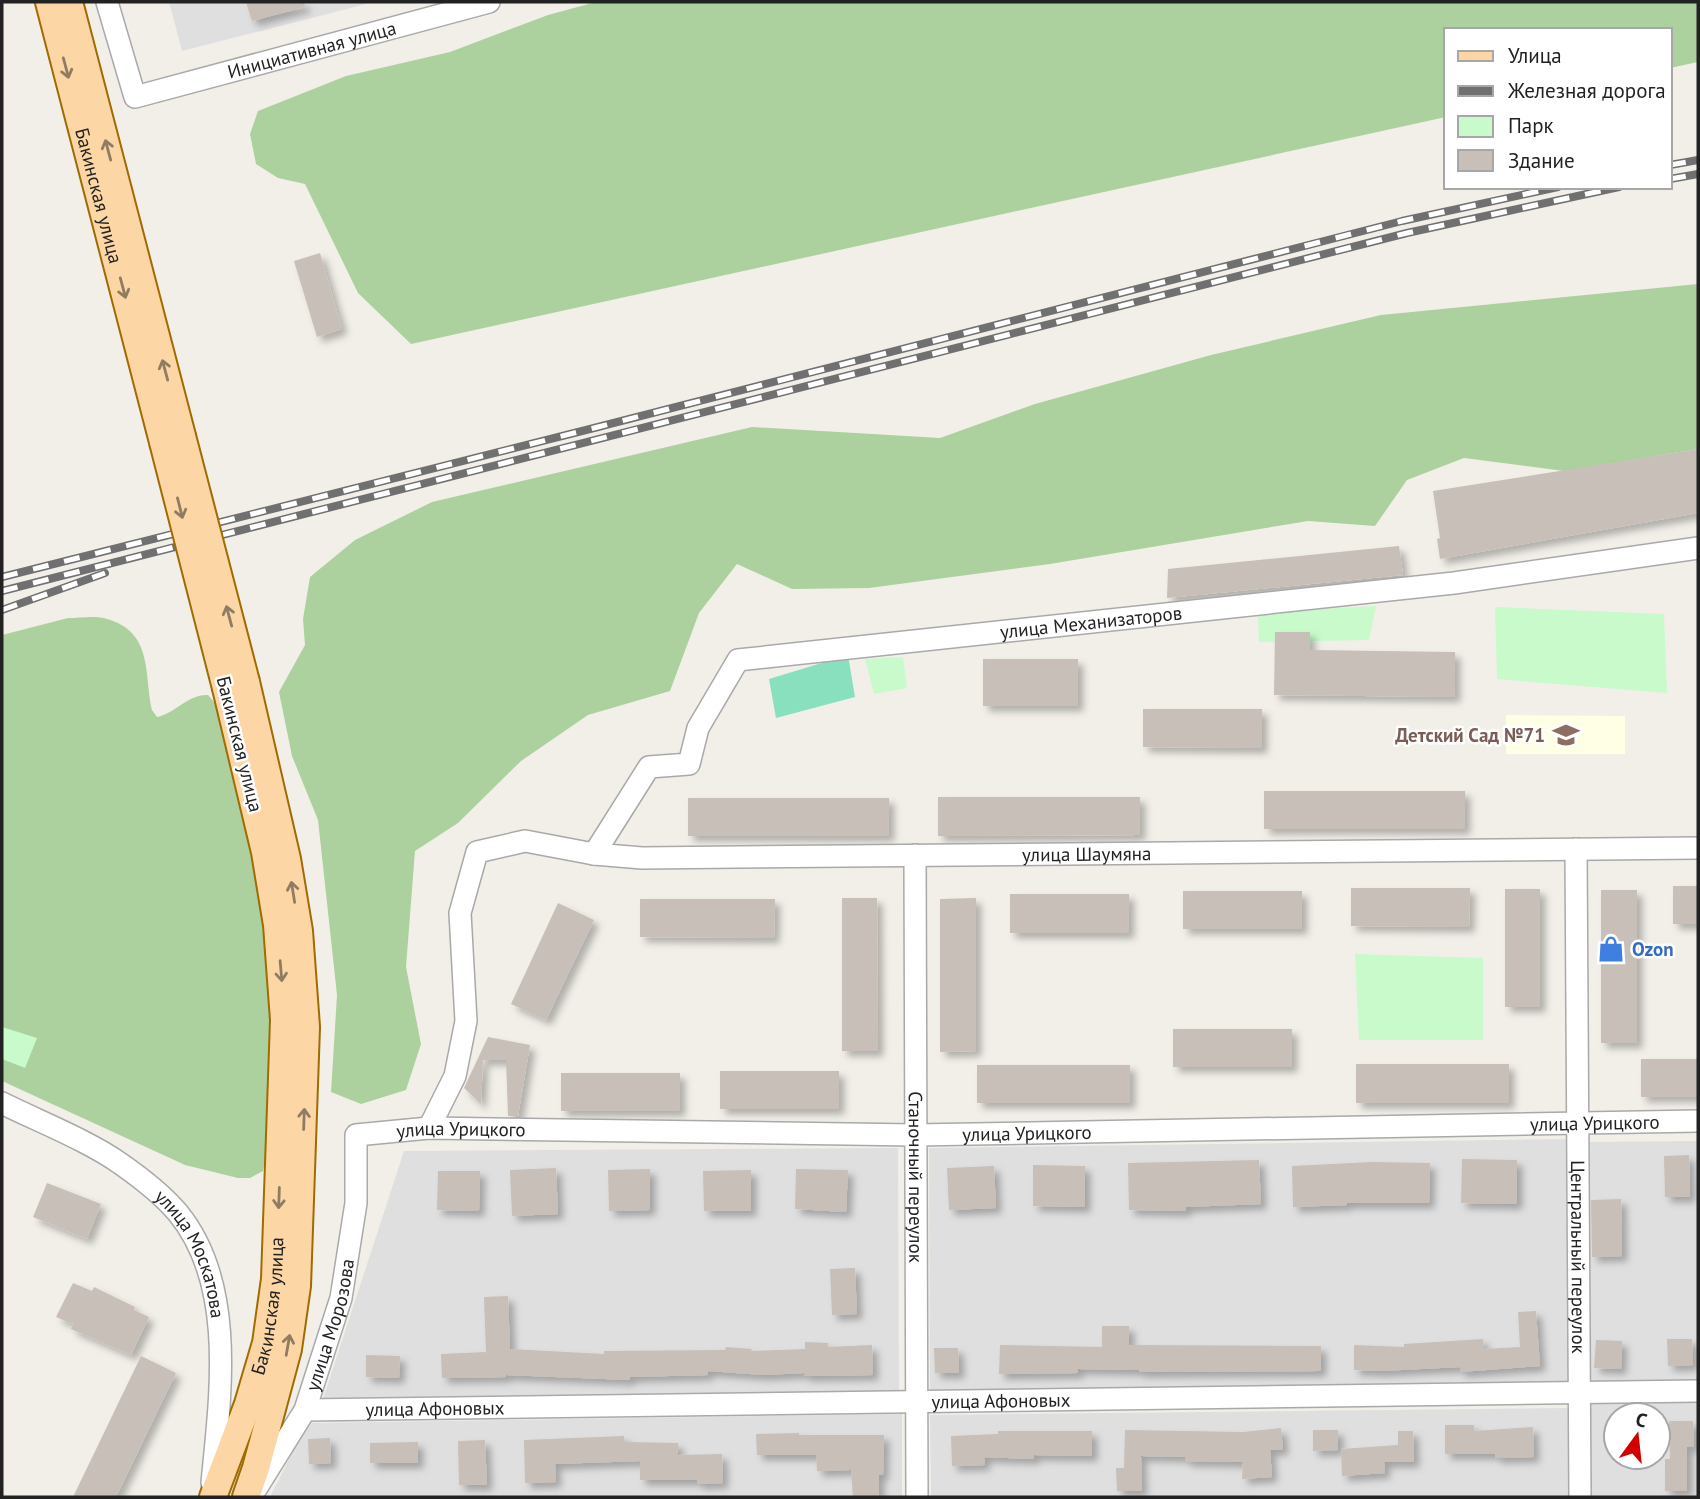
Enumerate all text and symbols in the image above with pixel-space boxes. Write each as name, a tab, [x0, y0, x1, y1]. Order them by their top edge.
street label: Инициативная улица	[225, 16, 399, 84]
legend	[1444, 28, 1672, 189]
text: Улица	[1508, 42, 1562, 69]
one-way arrow	[60, 56, 73, 79]
text: Железная дорога	[1507, 77, 1666, 104]
text: Парк	[1508, 112, 1554, 139]
street label: Бакинская улица	[70, 125, 128, 266]
one-way arrow	[101, 139, 114, 161]
text: Здание	[1508, 147, 1575, 174]
one-way arrow	[117, 276, 130, 299]
one-way arrow	[158, 359, 171, 382]
one-way arrow	[174, 496, 187, 519]
street label: улица Механизаторов	[999, 600, 1183, 644]
one-way arrow	[222, 605, 235, 628]
street label: Бакинская улица	[212, 674, 268, 814]
school or university icon: Детский Сад №71	[1551, 720, 1581, 750]
place label: Детский Сад №71	[1395, 723, 1545, 747]
street label: улица Шаумяна	[1022, 841, 1151, 866]
one-way arrow	[286, 881, 299, 904]
shop icon: Ozon	[1596, 934, 1626, 964]
place label: Ozon	[1632, 937, 1674, 961]
one-way arrow	[275, 959, 288, 982]
street label: Станочный переулок	[904, 1091, 928, 1263]
one-way arrow	[297, 1108, 310, 1131]
street label: улица Урицкого	[1530, 1110, 1660, 1136]
street label: улица Урицкого	[395, 1116, 526, 1143]
street label: улица Урицкого	[962, 1120, 1092, 1146]
street label: Центральный переулок	[1566, 1160, 1591, 1354]
street label: улица Москатова	[150, 1184, 230, 1319]
one-way arrow	[272, 1187, 285, 1210]
street label: Бакинская улица	[245, 1237, 288, 1378]
street label: улица Морозова	[300, 1257, 359, 1394]
one-way arrow	[282, 1335, 295, 1357]
street label: улица Афоновых	[931, 1388, 1071, 1413]
street label: улица Афоновых	[365, 1395, 505, 1421]
north arrow	[1602, 1401, 1672, 1471]
text: С	[1633, 1407, 1650, 1433]

